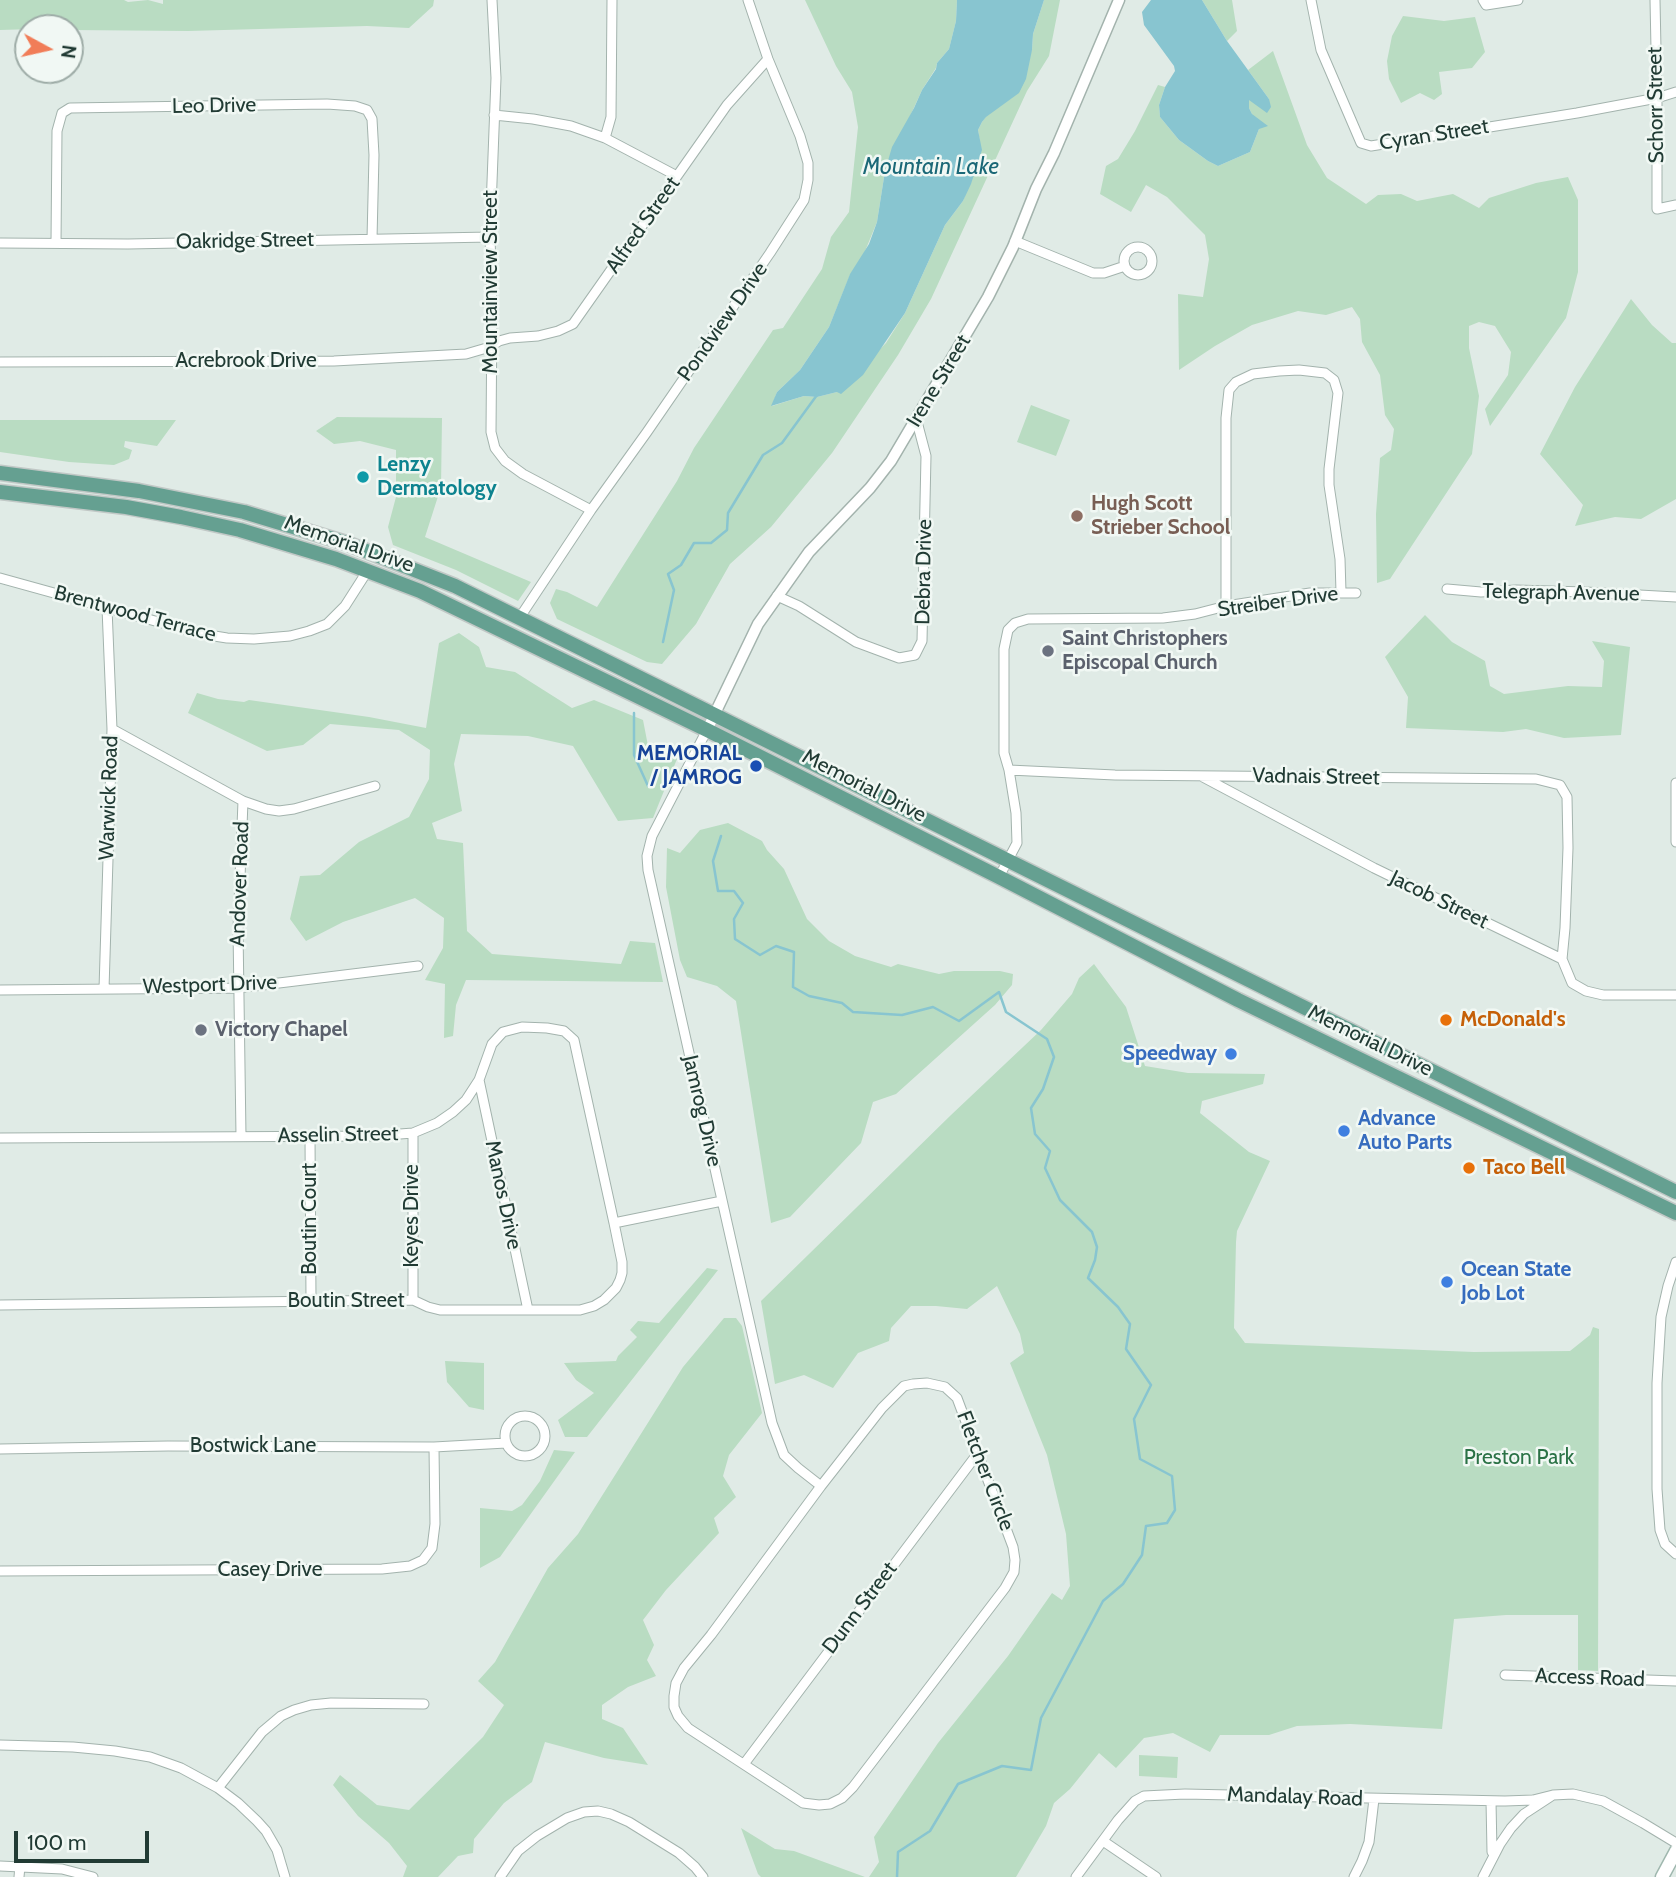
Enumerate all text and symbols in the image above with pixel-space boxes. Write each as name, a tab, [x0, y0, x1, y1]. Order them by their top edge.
north arrow	[14, 14, 84, 84]
text: N	[56, 43, 81, 60]
street label: Schorr Street	[1642, 46, 1670, 164]
street label: Leo Drive	[172, 93, 256, 119]
street label: Cyran Street	[1378, 114, 1490, 156]
water label: Mountain Lake	[863, 153, 999, 181]
street label: Alfred Street	[601, 172, 685, 278]
street label: Mountainview Street	[478, 190, 504, 374]
street label: Oakridge Street	[176, 227, 314, 255]
street label: Pondview Drive	[673, 258, 773, 386]
street label: Irene Street	[902, 330, 976, 432]
street label: Acrebrook Drive	[175, 348, 317, 374]
place label: Lenzy Dermatology	[377, 452, 497, 502]
marker: Lenzy Dermatology	[355, 469, 371, 485]
place label: Hugh Scott Strieber School	[1091, 491, 1230, 541]
marker: Hugh Scott Strieber School	[1069, 508, 1085, 524]
street label: Memorial Drive	[281, 510, 417, 578]
street label: Debra Drive	[910, 519, 938, 625]
street label: Telegraph Avenue	[1482, 579, 1640, 607]
street label: Brentwood Terrace	[51, 580, 219, 648]
street label: Streiber Drive	[1216, 581, 1340, 623]
place label: Saint Christophers Episcopal Church	[1062, 626, 1228, 676]
marker: Saint Christophers Episcopal Church	[1040, 643, 1056, 659]
street label: Warwick Road	[94, 735, 124, 861]
place label: MEMORIAL / JAMROG	[637, 741, 742, 791]
street label: Memorial Drive	[798, 744, 930, 828]
marker: MEMORIAL / JAMROG	[748, 758, 764, 774]
street label: Vadnais Street	[1252, 763, 1380, 791]
street label: Andover Road	[225, 821, 255, 947]
street label: Jacob Street	[1386, 865, 1492, 935]
street label: Westport Drive	[142, 970, 278, 1000]
street label: Memorial Drive	[1304, 1000, 1436, 1082]
place label: McDonald's	[1460, 1007, 1566, 1033]
marker: McDonald's	[1438, 1012, 1454, 1028]
place label: Victory Chapel	[215, 1017, 348, 1043]
marker: Victory Chapel	[193, 1022, 209, 1038]
place label: Speedway	[1123, 1041, 1217, 1067]
marker: Speedway	[1223, 1046, 1239, 1062]
street label: Jamrog Drive	[677, 1053, 727, 1169]
place label: Advance Auto Parts	[1358, 1106, 1452, 1156]
street label: Asselin Street	[277, 1121, 399, 1149]
marker: Advance Auto Parts	[1336, 1123, 1352, 1139]
street label: Manos Drive	[479, 1138, 527, 1252]
place label: Taco Bell	[1483, 1155, 1565, 1181]
marker: Taco Bell	[1461, 1160, 1477, 1176]
street label: Boutin Court	[297, 1163, 323, 1275]
street label: Keyes Drive	[399, 1164, 425, 1268]
place label: Ocean State Job Lot	[1461, 1257, 1571, 1307]
marker: Ocean State Job Lot	[1439, 1274, 1455, 1290]
street label: Boutin Street	[287, 1288, 405, 1314]
street label: Fletcher Circle	[951, 1408, 1019, 1534]
street label: Bostwick Lane	[190, 1433, 316, 1459]
park label: Preston Park	[1464, 1445, 1574, 1471]
street label: Casey Drive	[218, 1557, 322, 1583]
street label: Dunn Street	[817, 1557, 903, 1659]
street label: Access Road	[1535, 1663, 1645, 1693]
street label: Mandalay Road	[1227, 1782, 1363, 1812]
scale bar	[18, 1818, 152, 1862]
text: 100 m	[27, 1830, 86, 1855]

